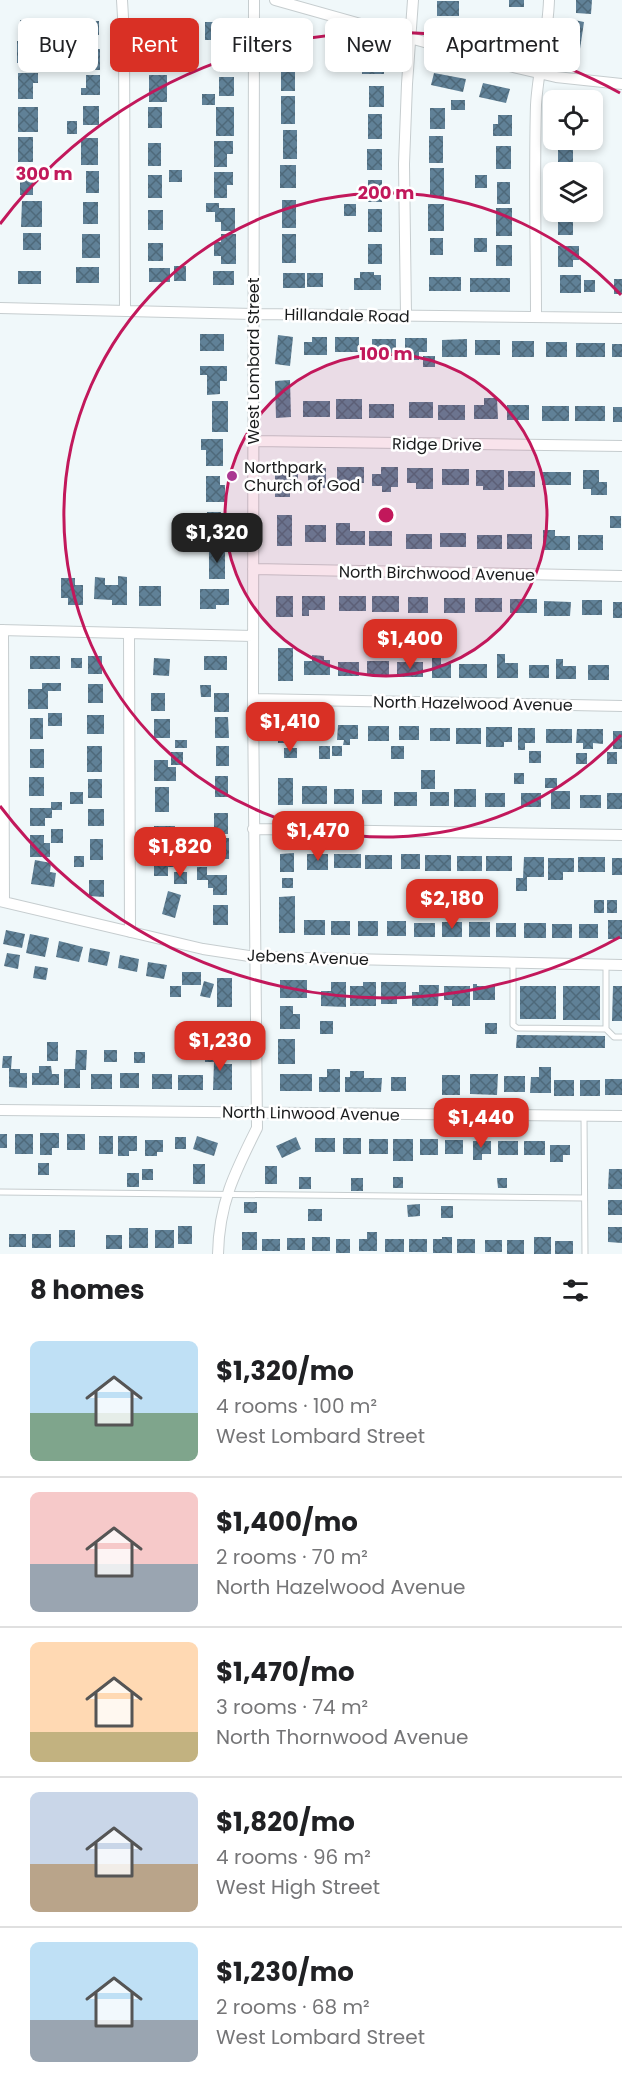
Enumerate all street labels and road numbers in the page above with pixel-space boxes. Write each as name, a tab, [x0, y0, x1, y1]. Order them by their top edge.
street label: West Lombard Street	[242, 277, 265, 445]
street label: Hillandale Road	[284, 303, 410, 328]
street label: Ridge Drive	[392, 432, 482, 457]
street label: North Birchwood Avenue	[339, 560, 535, 587]
street label: North Hazelwood Avenue	[373, 690, 573, 717]
street label: Jebens Avenue	[247, 944, 369, 971]
street label: North Linwood Avenue	[222, 1100, 400, 1127]

